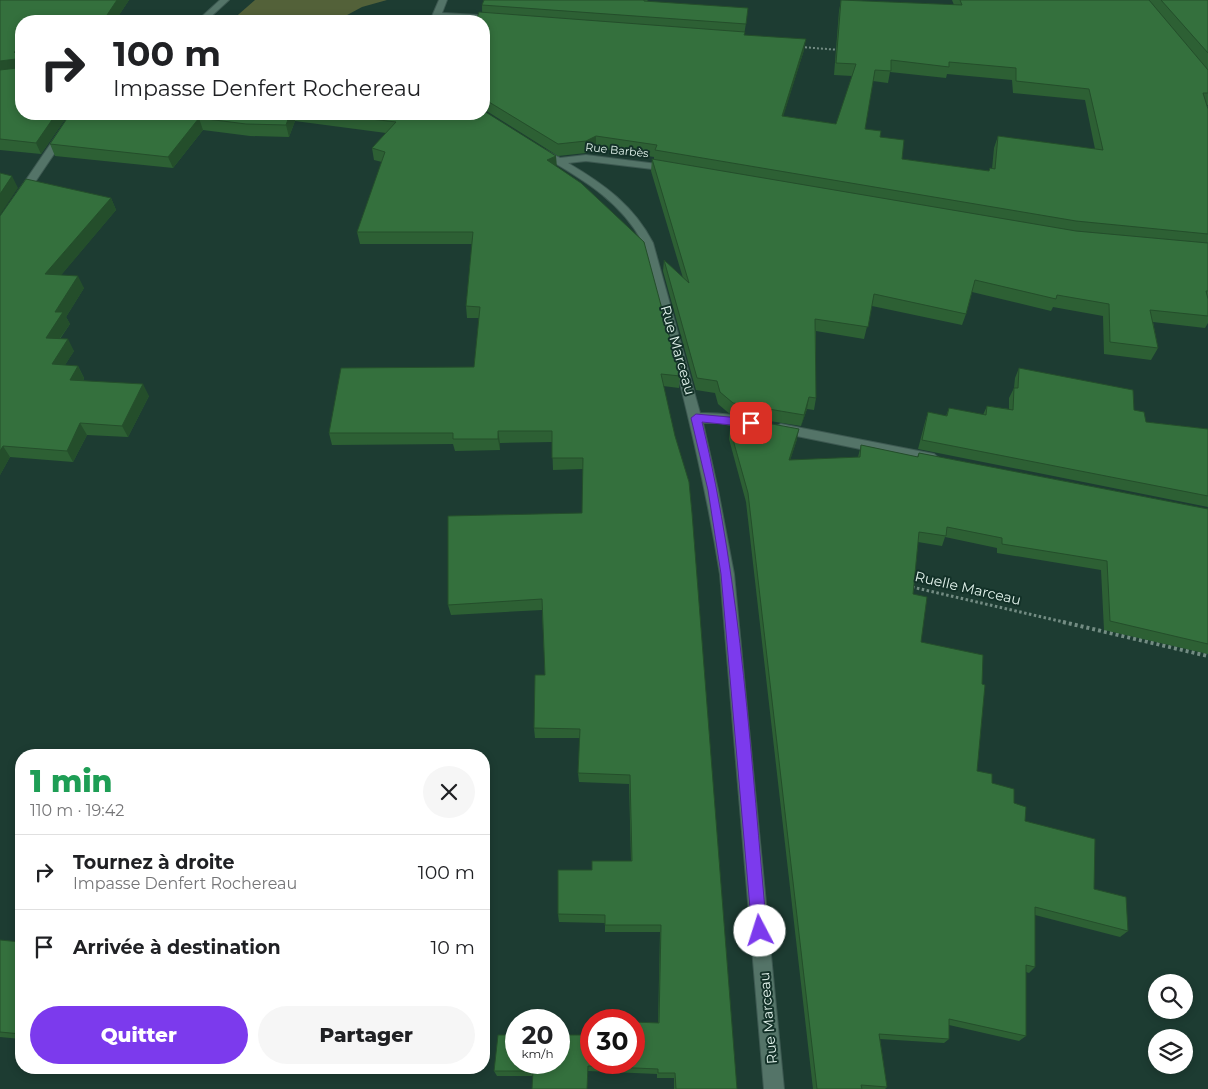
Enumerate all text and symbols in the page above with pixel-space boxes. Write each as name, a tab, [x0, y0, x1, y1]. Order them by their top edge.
text: 100 m	[113, 32, 221, 75]
icon: right	[30, 35, 95, 100]
text: Impasse Denfert Rochereau	[113, 75, 421, 102]
street label: Rue Barbès	[585, 140, 650, 160]
street label: Rue Marceau	[657, 303, 699, 397]
pin	[730, 402, 772, 444]
icon: arrive	[737, 409, 765, 437]
street label: Ruelle Marceau	[913, 567, 1023, 609]
text: 1 min	[30, 763, 113, 800]
button: close	[423, 766, 475, 818]
text: 110 m · 19:42	[30, 801, 124, 820]
text: Tournez à droite	[73, 851, 234, 874]
icon: right	[30, 858, 58, 886]
text: 100 m	[418, 861, 475, 884]
text: Impasse Denfert Rochereau	[73, 874, 297, 893]
position arrow	[733, 904, 785, 956]
icon: arrive	[30, 933, 58, 961]
text: Arrivée à destination	[73, 936, 281, 959]
text: 10 m	[430, 936, 475, 959]
street label: Rue Marceau	[755, 971, 781, 1065]
map controls	[1148, 974, 1193, 1074]
button: search	[1148, 974, 1193, 1019]
button: Quitter	[30, 1006, 248, 1064]
button: Partager	[258, 1006, 475, 1064]
speed limit sign: 30	[580, 1009, 645, 1074]
text: 20	[522, 1020, 553, 1050]
button: layers	[1148, 1029, 1193, 1074]
text: km/h	[521, 1046, 554, 1061]

